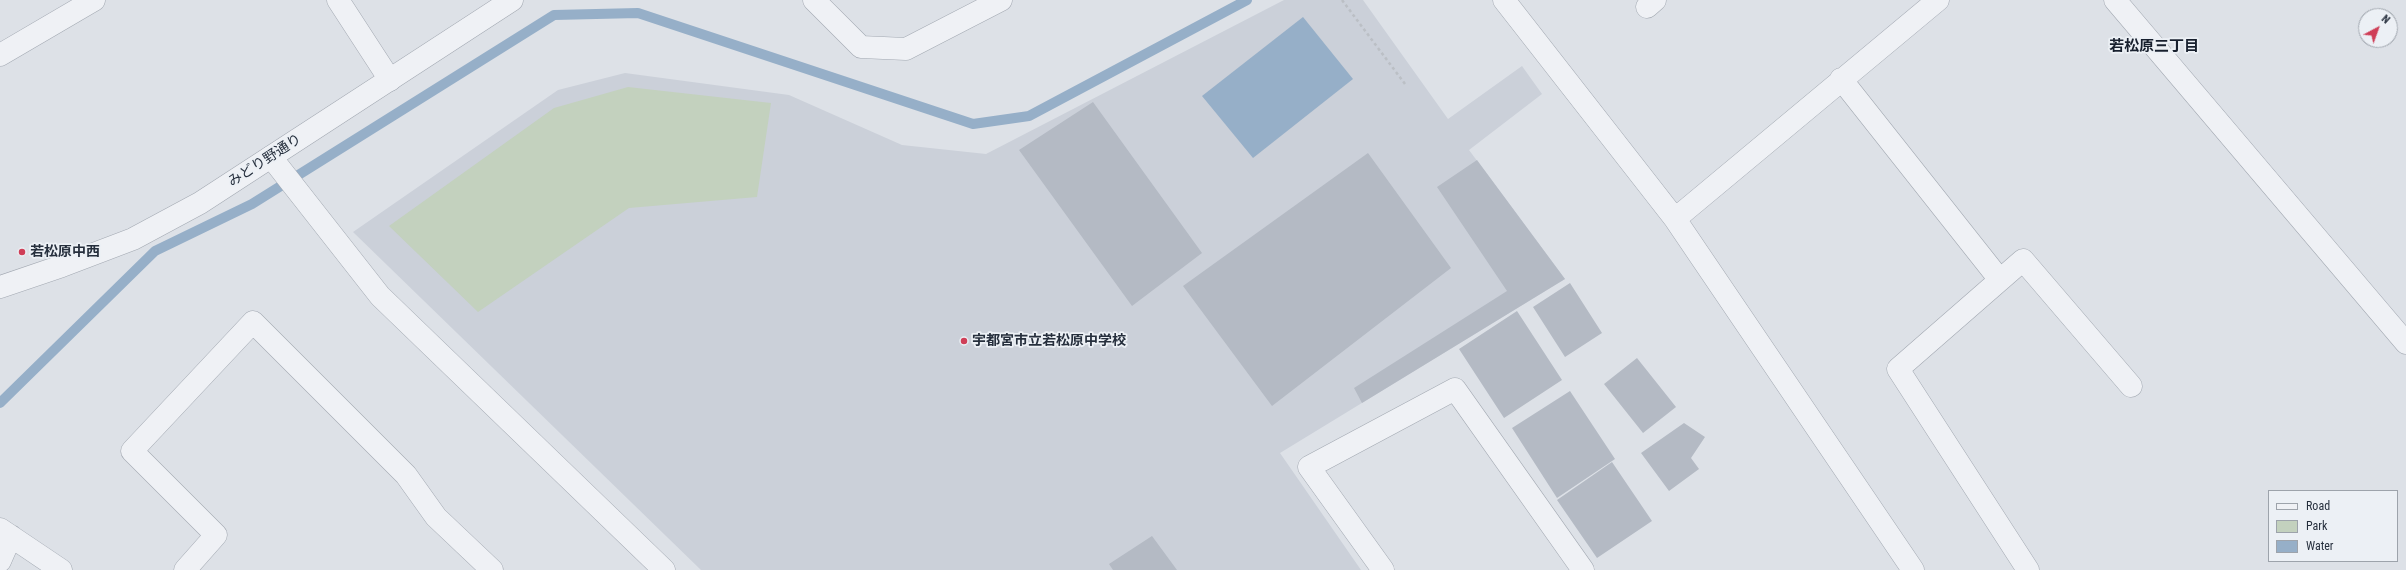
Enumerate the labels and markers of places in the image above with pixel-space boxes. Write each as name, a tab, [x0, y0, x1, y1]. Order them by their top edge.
place label: 若松原中西	[30, 244, 100, 260]
marker: 若松原中西	[17, 247, 27, 257]
place label: 宇都宮市立若松原中学校	[972, 333, 1126, 349]
marker: 宇都宮市立若松原中学校	[959, 336, 969, 346]

